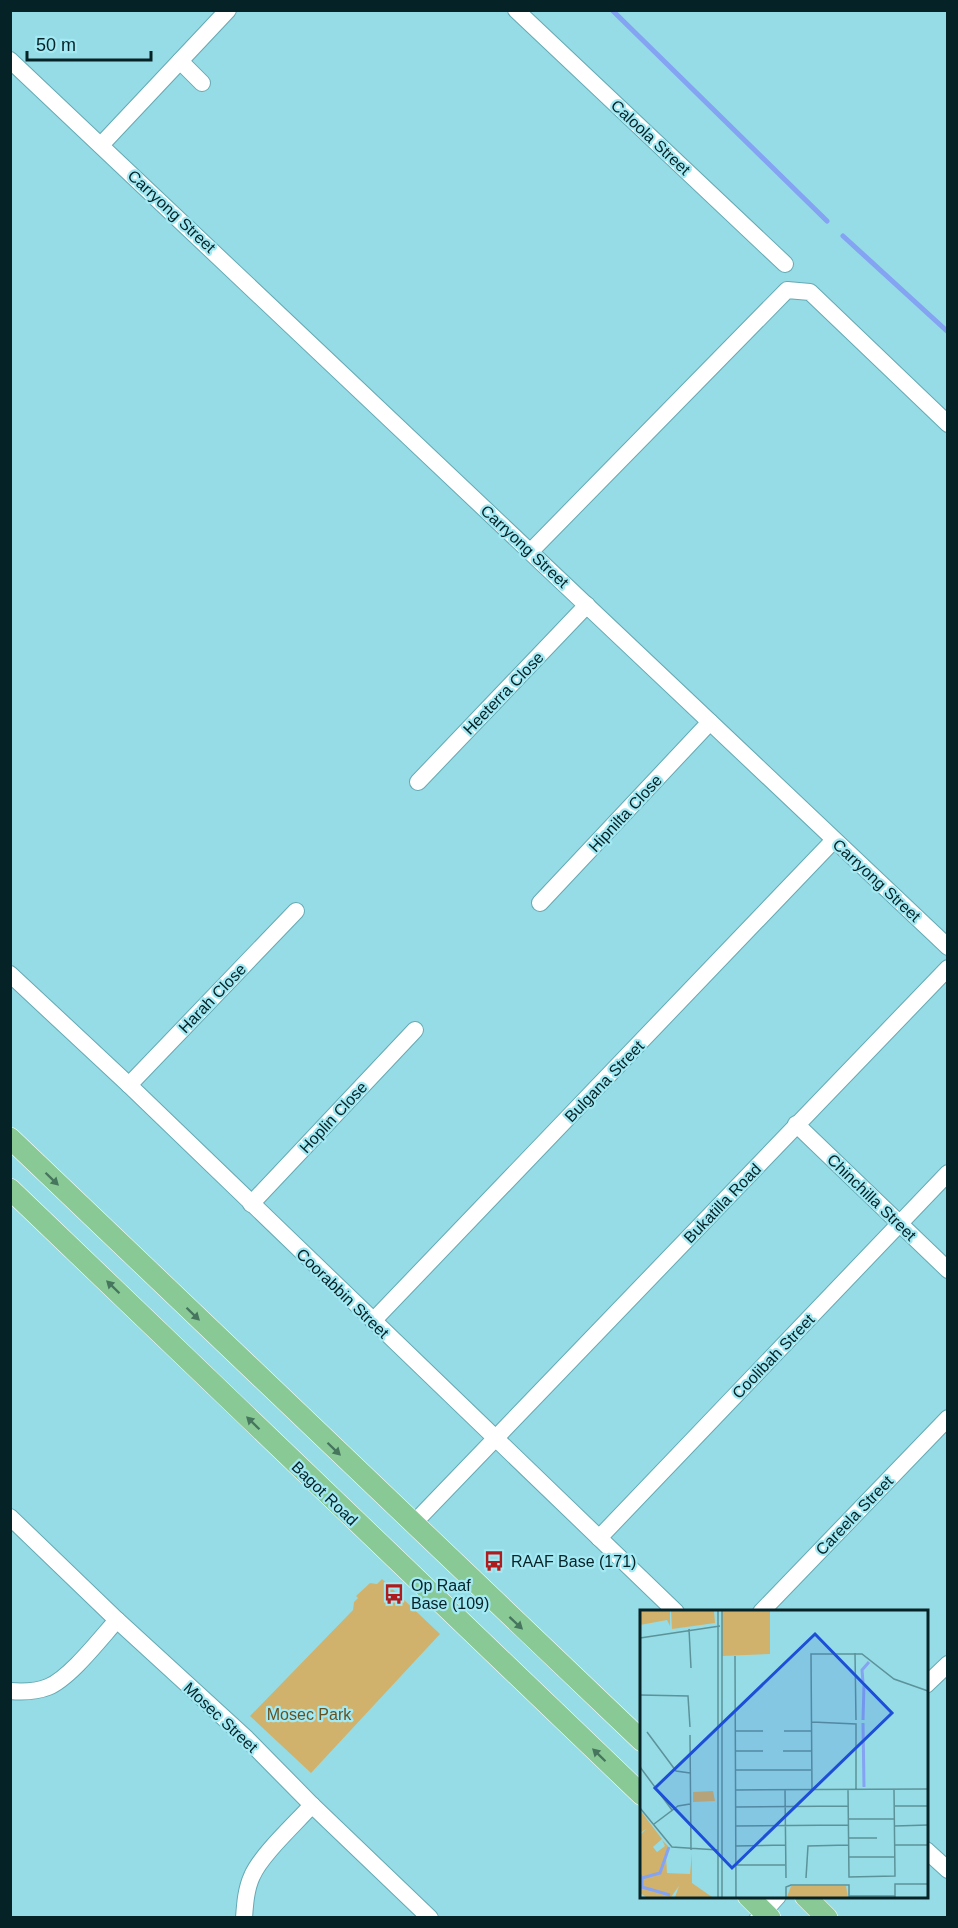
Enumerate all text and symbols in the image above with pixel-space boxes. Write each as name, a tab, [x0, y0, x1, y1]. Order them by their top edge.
scale bar	[27, 24, 152, 62]
text: 50 m	[36, 35, 76, 55]
street label: Caloola Street	[608, 97, 694, 179]
street label: Carryong Street	[125, 167, 219, 256]
street label: Carryong Street	[478, 502, 572, 591]
street label: Heeterra Close	[460, 649, 547, 738]
street label: Hipnilta Close	[585, 771, 665, 855]
street label: Carryong Street	[830, 836, 924, 925]
street label: Harah Close	[175, 960, 249, 1036]
street label: Bulgana Street	[561, 1037, 648, 1125]
street label: Hoplin Close	[296, 1078, 371, 1156]
street label: Chinchilla Street	[824, 1151, 920, 1244]
street label: Bukatilla Road	[680, 1160, 764, 1246]
one-way arrow	[45, 1172, 60, 1186]
street label: Coorabbin Street	[293, 1245, 392, 1342]
one-way arrow	[106, 1281, 120, 1295]
one-way arrow	[186, 1307, 201, 1321]
street label: Coolibah Street	[729, 1310, 818, 1402]
one-way arrow	[245, 1416, 260, 1430]
one-way arrow	[326, 1442, 341, 1455]
street label: Bagot Road	[288, 1458, 361, 1529]
street label: Careela Street	[812, 1472, 897, 1558]
bus stop icon: RAAF Base (171)	[482, 1549, 506, 1573]
place label: RAAF Base (171)	[511, 1553, 636, 1570]
place label: Op Raaf Base (109)	[411, 1577, 489, 1612]
bus stop icon: Op Raaf Base (109)	[382, 1582, 406, 1606]
inset map	[640, 1610, 928, 1898]
one-way arrow	[509, 1615, 523, 1629]
street label: Mosec Street	[180, 1679, 261, 1756]
park label: Mosec Park	[267, 1706, 352, 1723]
one-way arrow	[593, 1748, 607, 1762]

